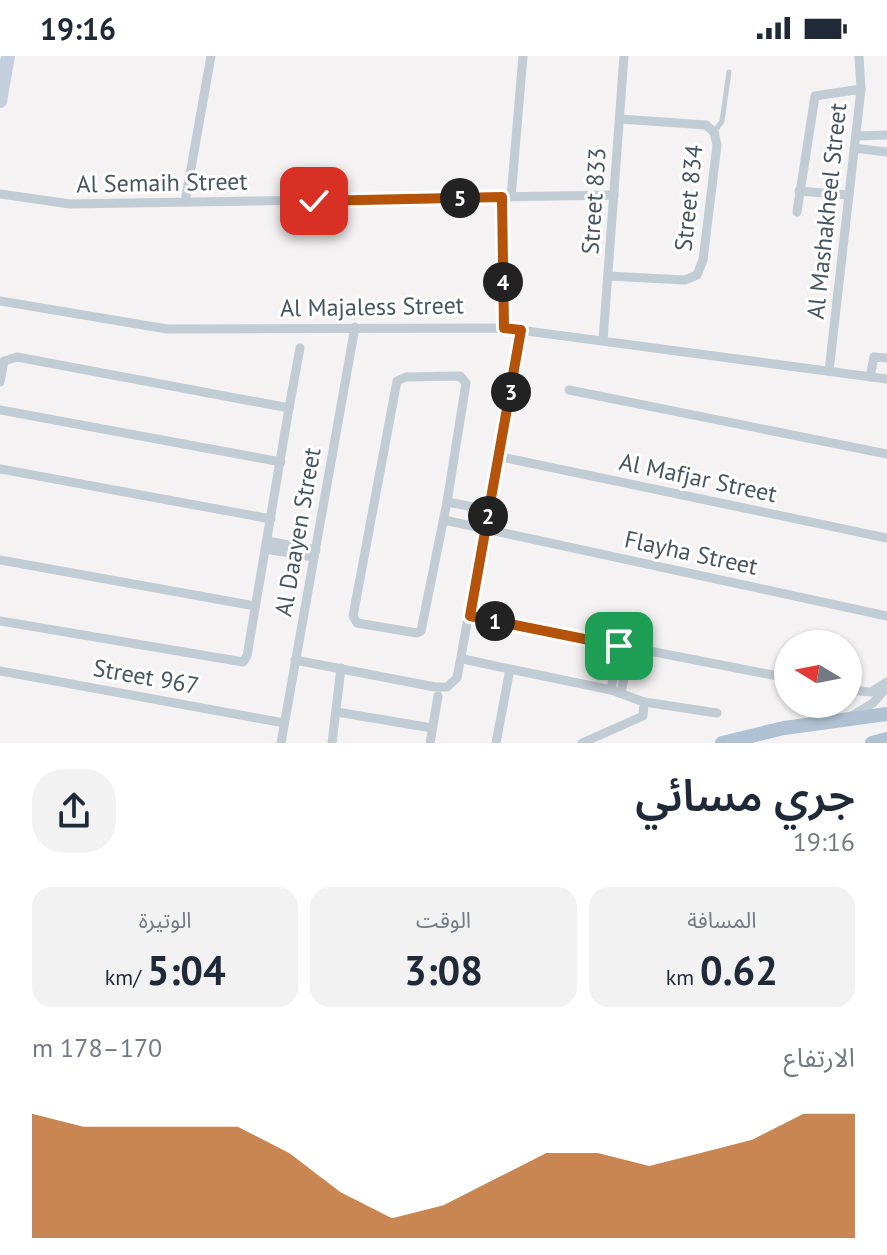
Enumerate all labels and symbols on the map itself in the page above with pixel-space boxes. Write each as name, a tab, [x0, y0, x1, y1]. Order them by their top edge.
street label: Al Mashakheel Street	[800, 101, 853, 320]
street label: Street 834	[667, 143, 710, 253]
street label: Street 833	[574, 147, 613, 255]
street label: Al Semaih Street	[76, 166, 248, 199]
pin	[280, 167, 348, 235]
pin: 5	[440, 178, 480, 218]
pin: 4	[483, 262, 523, 302]
street label: Al Majaless Street	[280, 289, 464, 324]
pin: 3	[491, 372, 531, 412]
street label: Al Daayen Street	[267, 445, 328, 619]
street label: Al Mafjar Street	[617, 446, 780, 509]
pin: 2	[468, 496, 508, 536]
street label: Flayha Street	[622, 523, 760, 582]
pin: 1	[475, 601, 515, 641]
pin	[585, 612, 653, 680]
north arrow	[774, 630, 862, 718]
street label: Street 967	[91, 652, 201, 701]

